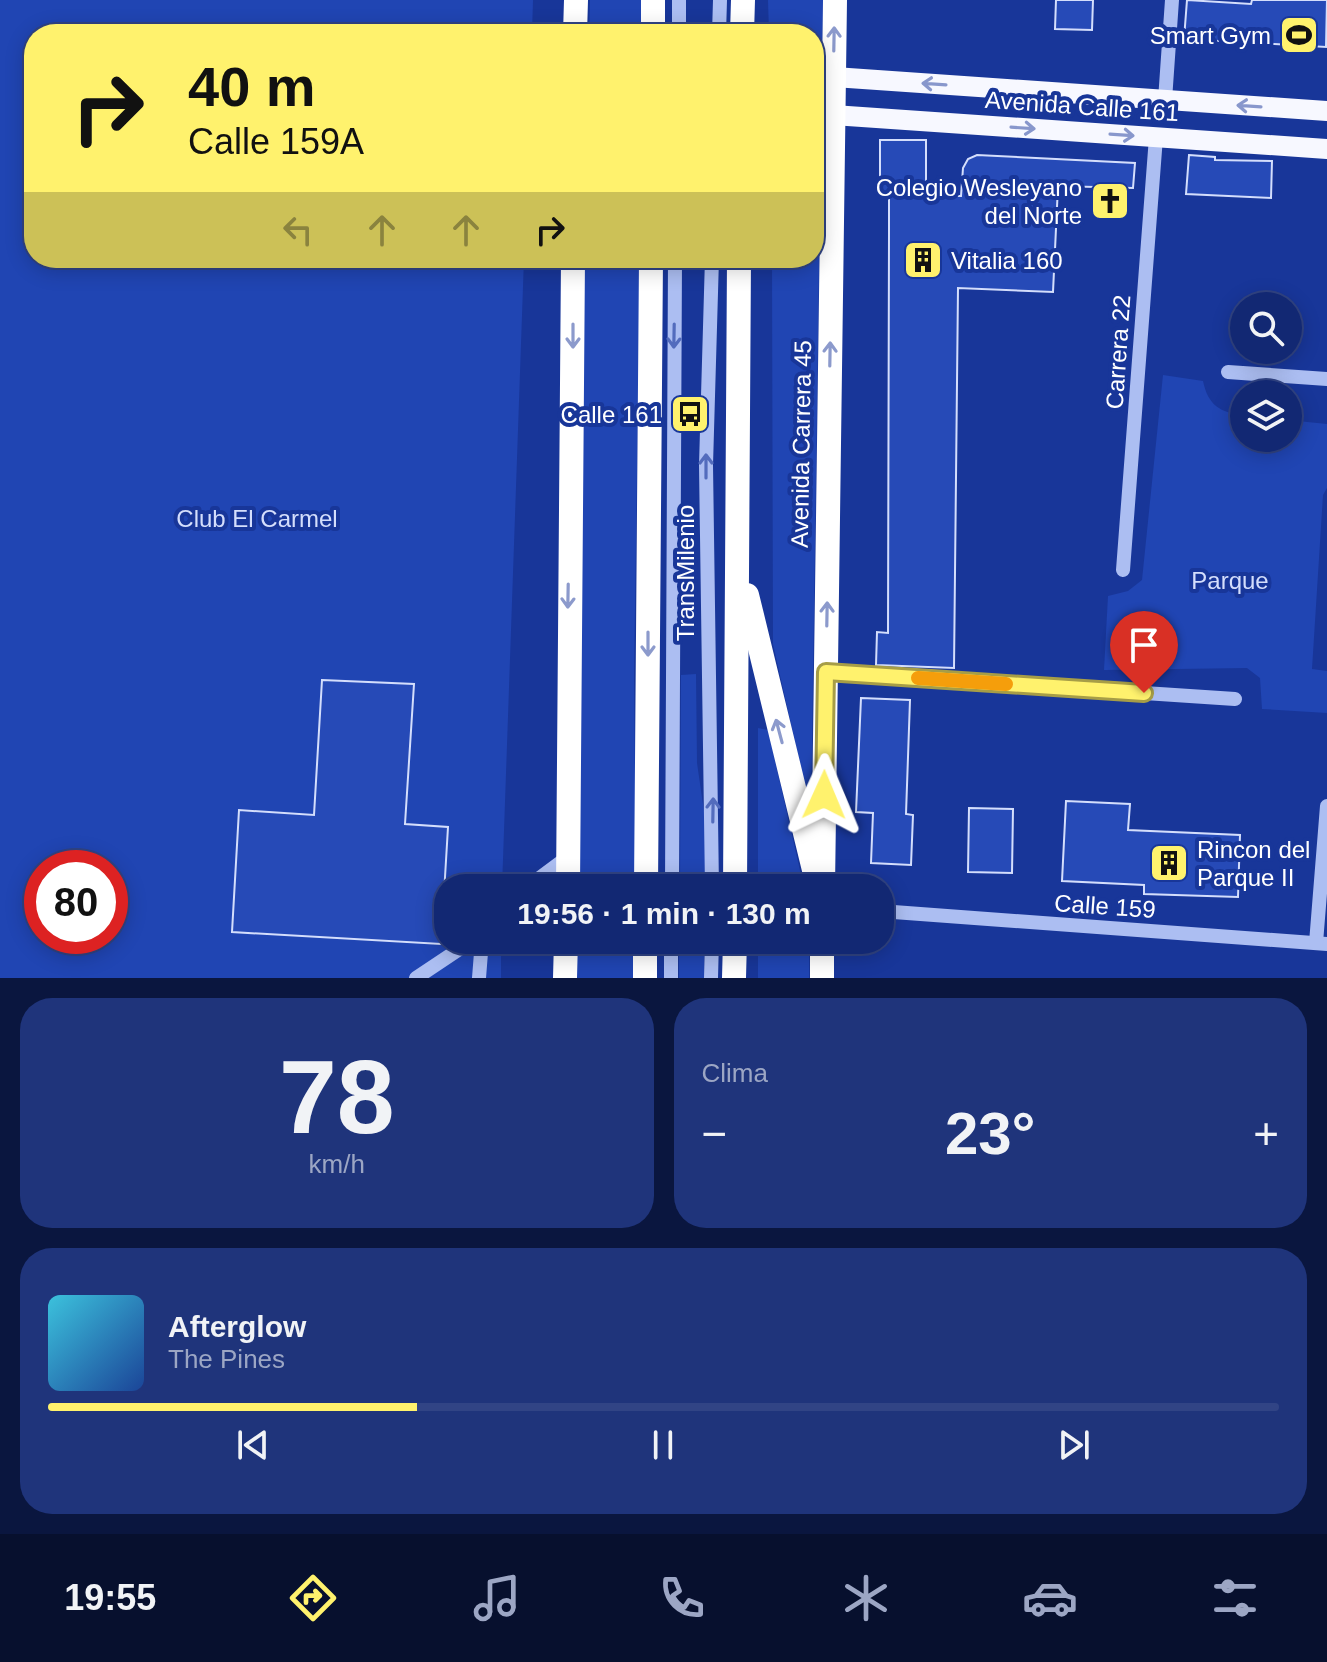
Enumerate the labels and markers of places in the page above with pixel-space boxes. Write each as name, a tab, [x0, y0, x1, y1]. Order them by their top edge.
sports icon: Smart Gym	[1278, 14, 1320, 56]
place label: Smart Gym	[1150, 22, 1271, 49]
place label: Colegio Wesleyano del Norte	[876, 174, 1082, 229]
church icon: Colegio Wesleyano del Norte	[1089, 180, 1131, 222]
building icon: Vitalia 160	[902, 239, 944, 281]
place label: Vitalia 160	[951, 247, 1063, 274]
bus stop icon: Calle 161	[669, 393, 711, 435]
place label: Calle 161	[561, 401, 662, 428]
pin	[1110, 611, 1178, 693]
place label: Rincon del Parque II	[1197, 836, 1310, 891]
building icon: Rincon del Parque II	[1148, 842, 1190, 884]

